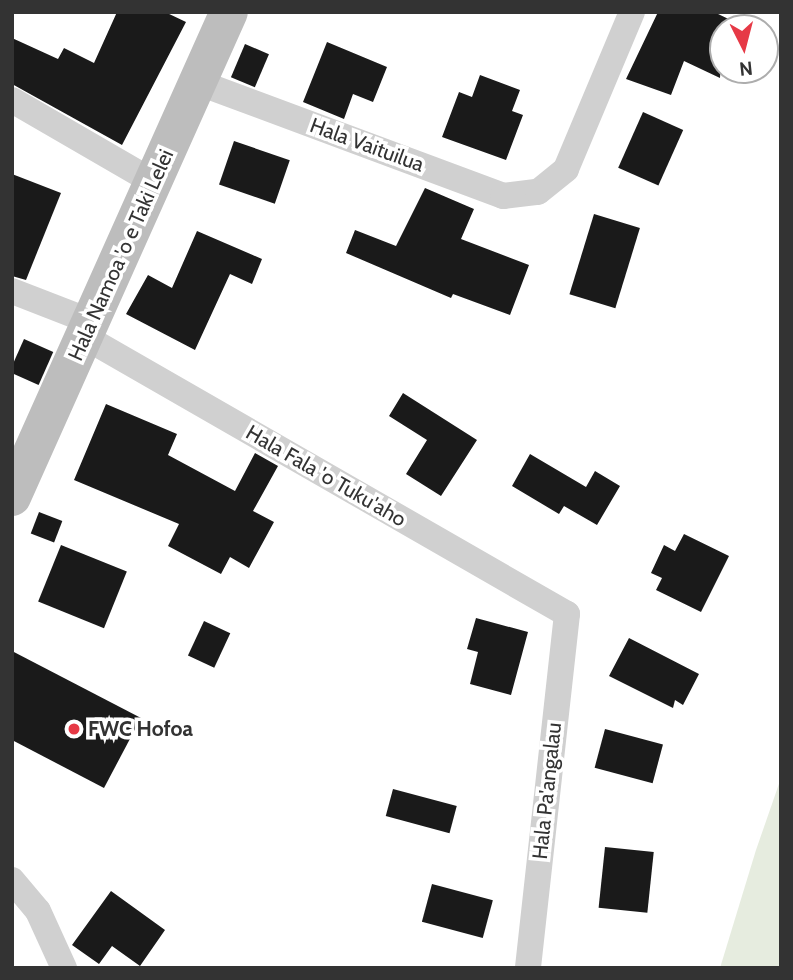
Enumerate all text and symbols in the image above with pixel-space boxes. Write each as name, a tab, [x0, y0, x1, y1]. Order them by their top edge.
north arrow	[709, 14, 779, 84]
text: N	[738, 56, 754, 81]
street label: Hala Vaituilua	[307, 113, 427, 177]
street label: Hala Namoa 'o e Taki Lelei	[63, 145, 179, 365]
street label: Hala Fala 'o Tuku'aho	[241, 420, 411, 532]
place label: FWC Hofoa	[88, 716, 193, 742]
marker: FWC Hofoa	[66, 721, 82, 737]
street label: Hala Pa'angalau	[527, 721, 567, 861]

